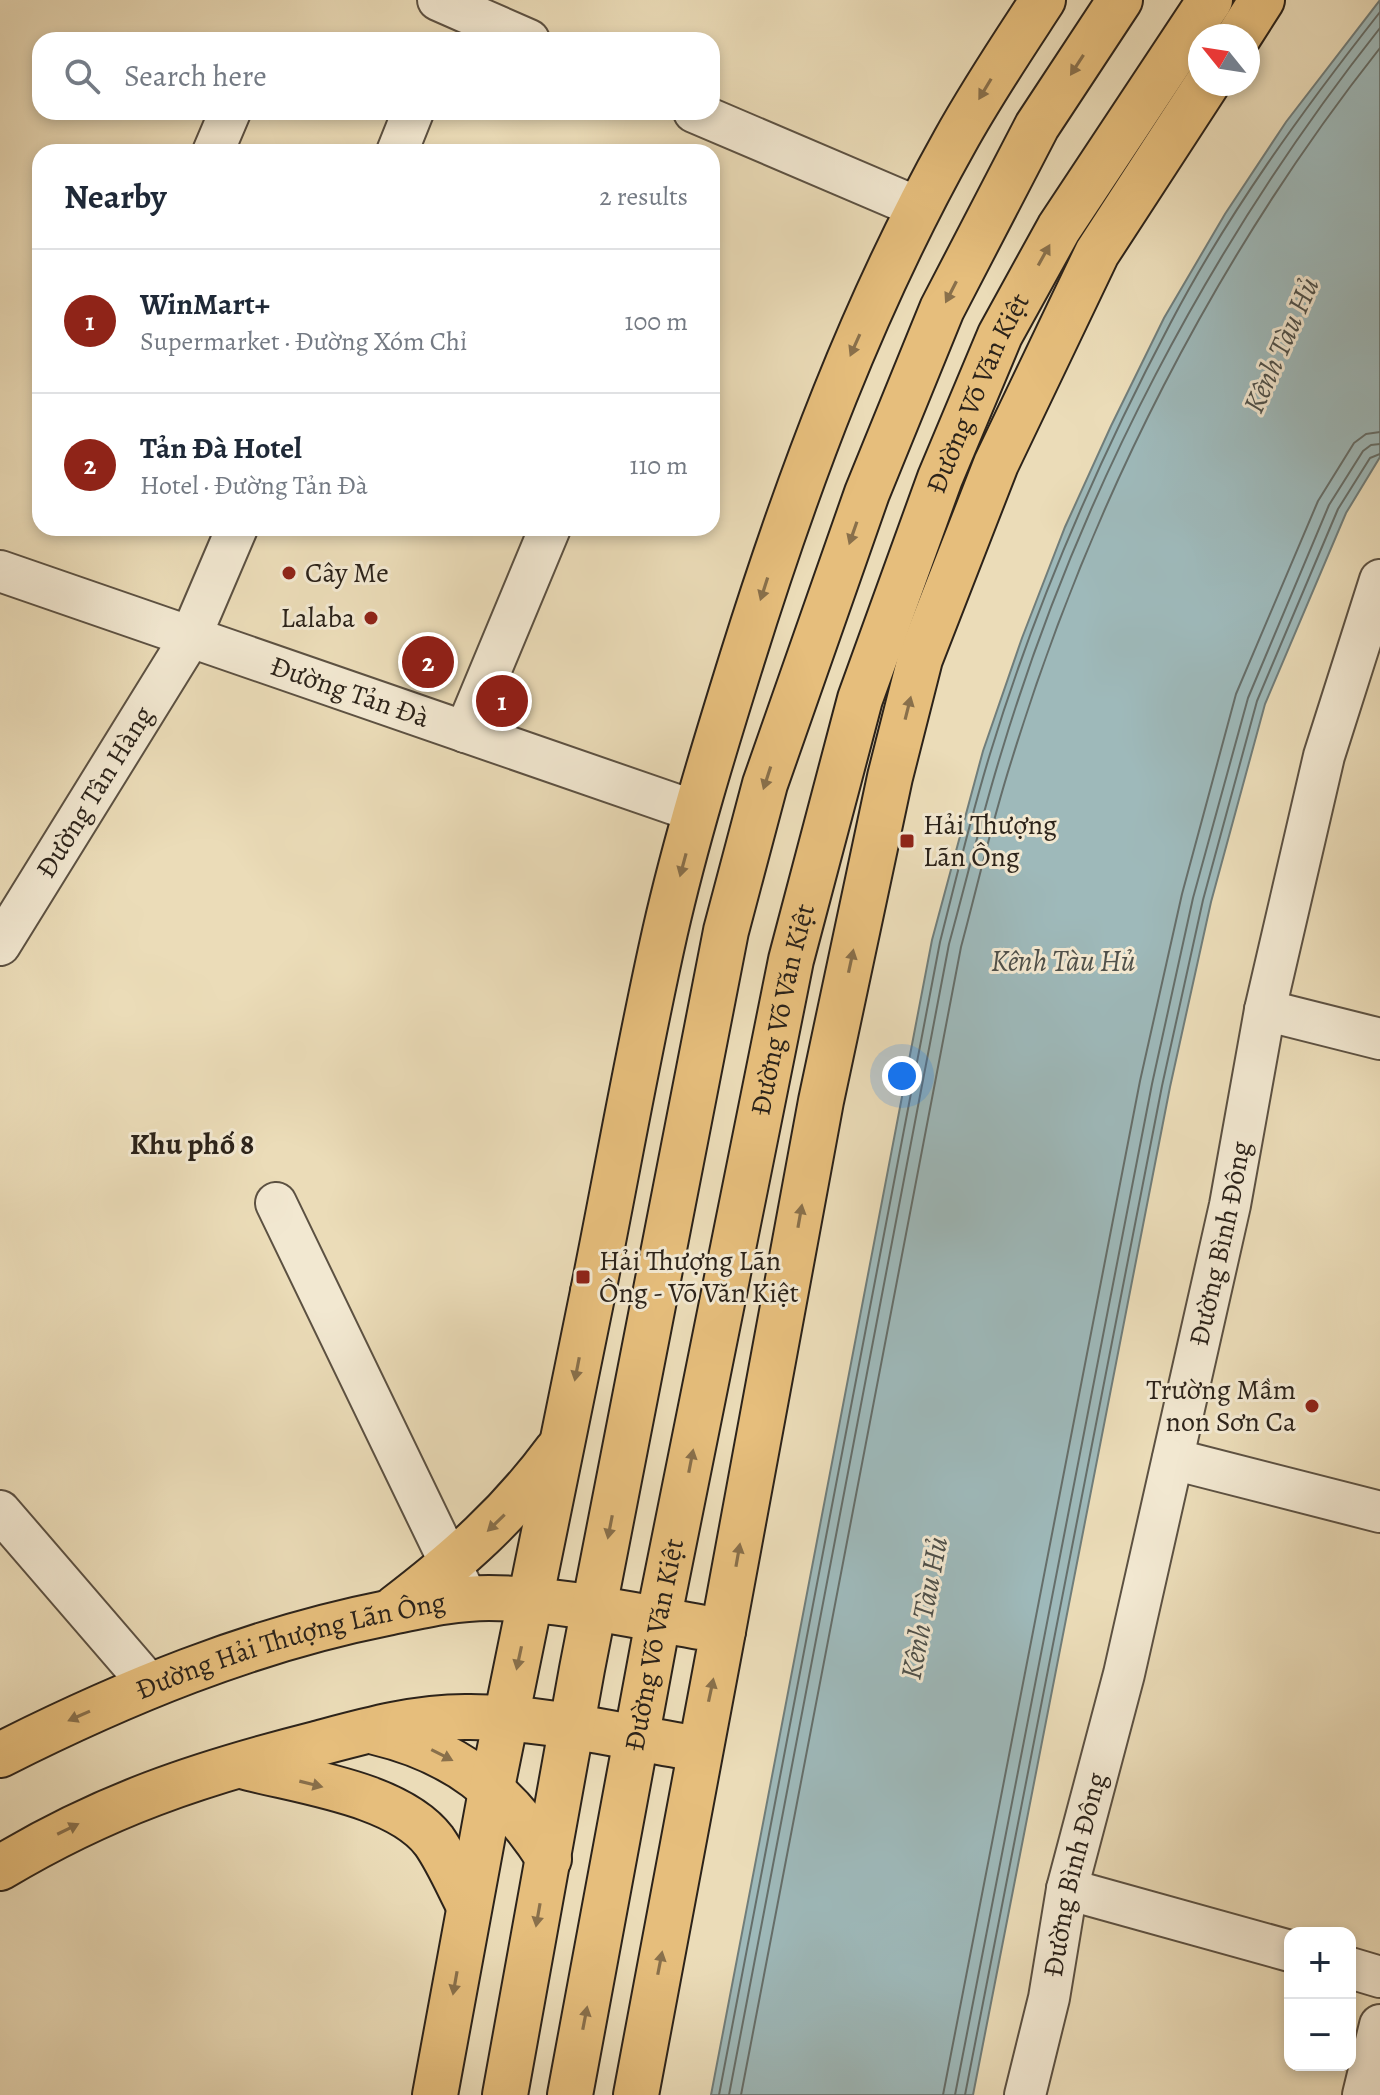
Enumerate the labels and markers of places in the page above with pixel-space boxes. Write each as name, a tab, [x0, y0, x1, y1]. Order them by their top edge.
place label: Cây Me	[305, 554, 389, 592]
marker: Cây Me	[280, 564, 298, 582]
place label: Lalaba	[281, 599, 355, 637]
marker: Lalaba	[362, 609, 380, 627]
pin: 2	[402, 632, 454, 692]
pin: 1	[476, 671, 528, 731]
place label: Hải Thượng Lãn Ông	[923, 806, 1057, 876]
marker: Hải Thượng Lãn Ông	[898, 832, 916, 850]
place label: Hải Thượng Lãn Ông - Võ Văn Kiệt	[599, 1242, 799, 1312]
marker: Hải Thượng Lãn Ông - Võ Văn Kiệt	[574, 1268, 592, 1286]
place label: Trường Mầm non Sơn Ca	[1146, 1371, 1296, 1441]
marker: Trường Mầm non Sơn Ca	[1303, 1397, 1321, 1415]

